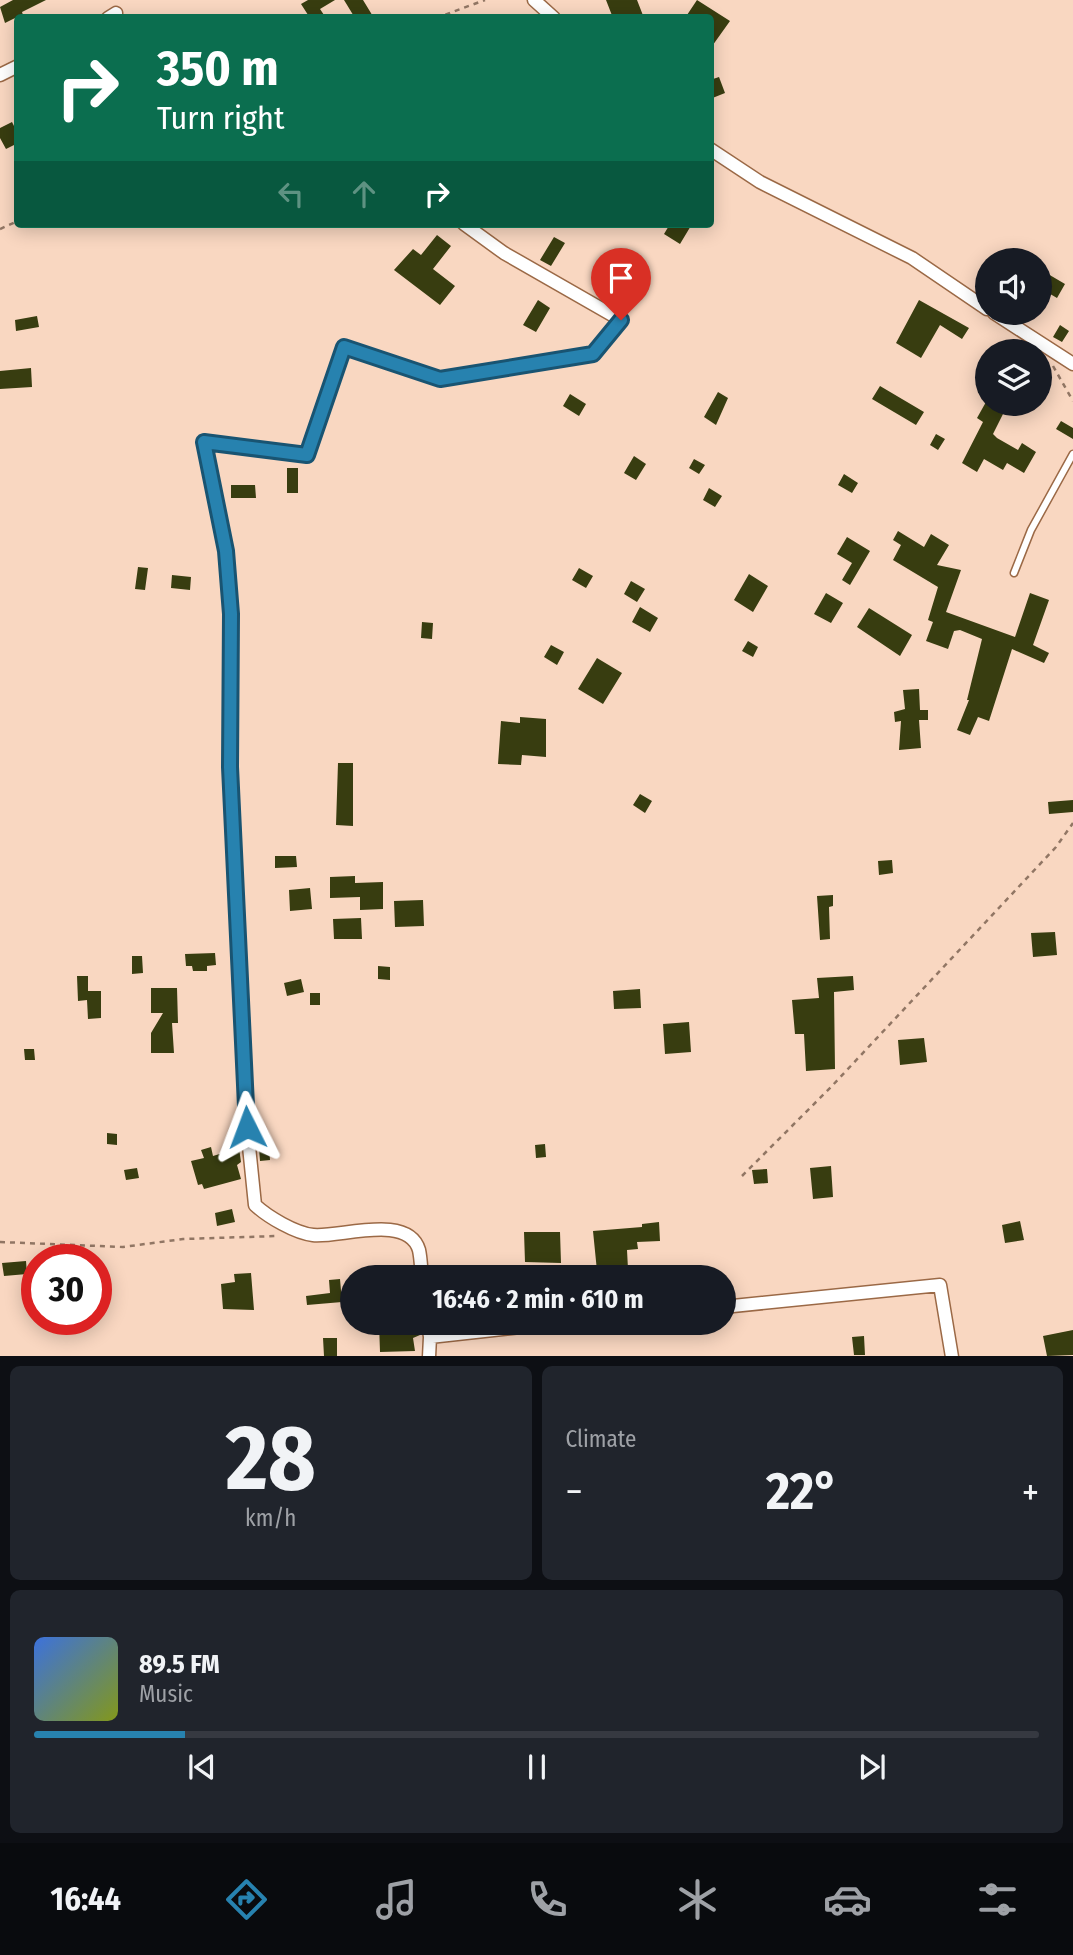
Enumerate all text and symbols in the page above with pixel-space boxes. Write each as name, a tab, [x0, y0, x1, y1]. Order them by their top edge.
text: 350 m	[157, 39, 279, 98]
icon: right	[42, 42, 133, 133]
text: Turn right	[157, 99, 284, 137]
icon: left	[272, 175, 310, 213]
icon: ahead	[345, 175, 383, 213]
icon: right	[418, 175, 456, 213]
pin	[591, 248, 651, 320]
map controls	[975, 248, 1052, 416]
button: sound	[975, 248, 1052, 325]
icon: arrive	[602, 259, 640, 297]
button: layers	[975, 339, 1052, 416]
position arrow	[210, 1090, 284, 1164]
speed limit sign: 30	[21, 1244, 112, 1335]
text: 16:46 · 2 min · 610 m	[432, 1284, 644, 1315]
text: 28	[226, 1404, 316, 1513]
text: Climate	[566, 1425, 636, 1453]
text: 22°	[766, 1460, 838, 1523]
text: −	[566, 1469, 583, 1515]
text: +	[1022, 1469, 1039, 1515]
text: km/h	[245, 1504, 296, 1532]
text: 89.5 FM	[139, 1649, 220, 1680]
text: Music	[139, 1680, 193, 1708]
icon: previous	[183, 1748, 221, 1786]
icon: pause	[518, 1748, 556, 1786]
icon: next	[853, 1748, 891, 1786]
icon: directions	[222, 1875, 271, 1924]
icon: music	[372, 1875, 421, 1924]
icon: phone	[523, 1875, 572, 1924]
icon: climate	[673, 1875, 722, 1924]
icon: car	[823, 1875, 872, 1924]
icon: filters	[973, 1875, 1022, 1924]
text: 16:44	[51, 1880, 121, 1918]

